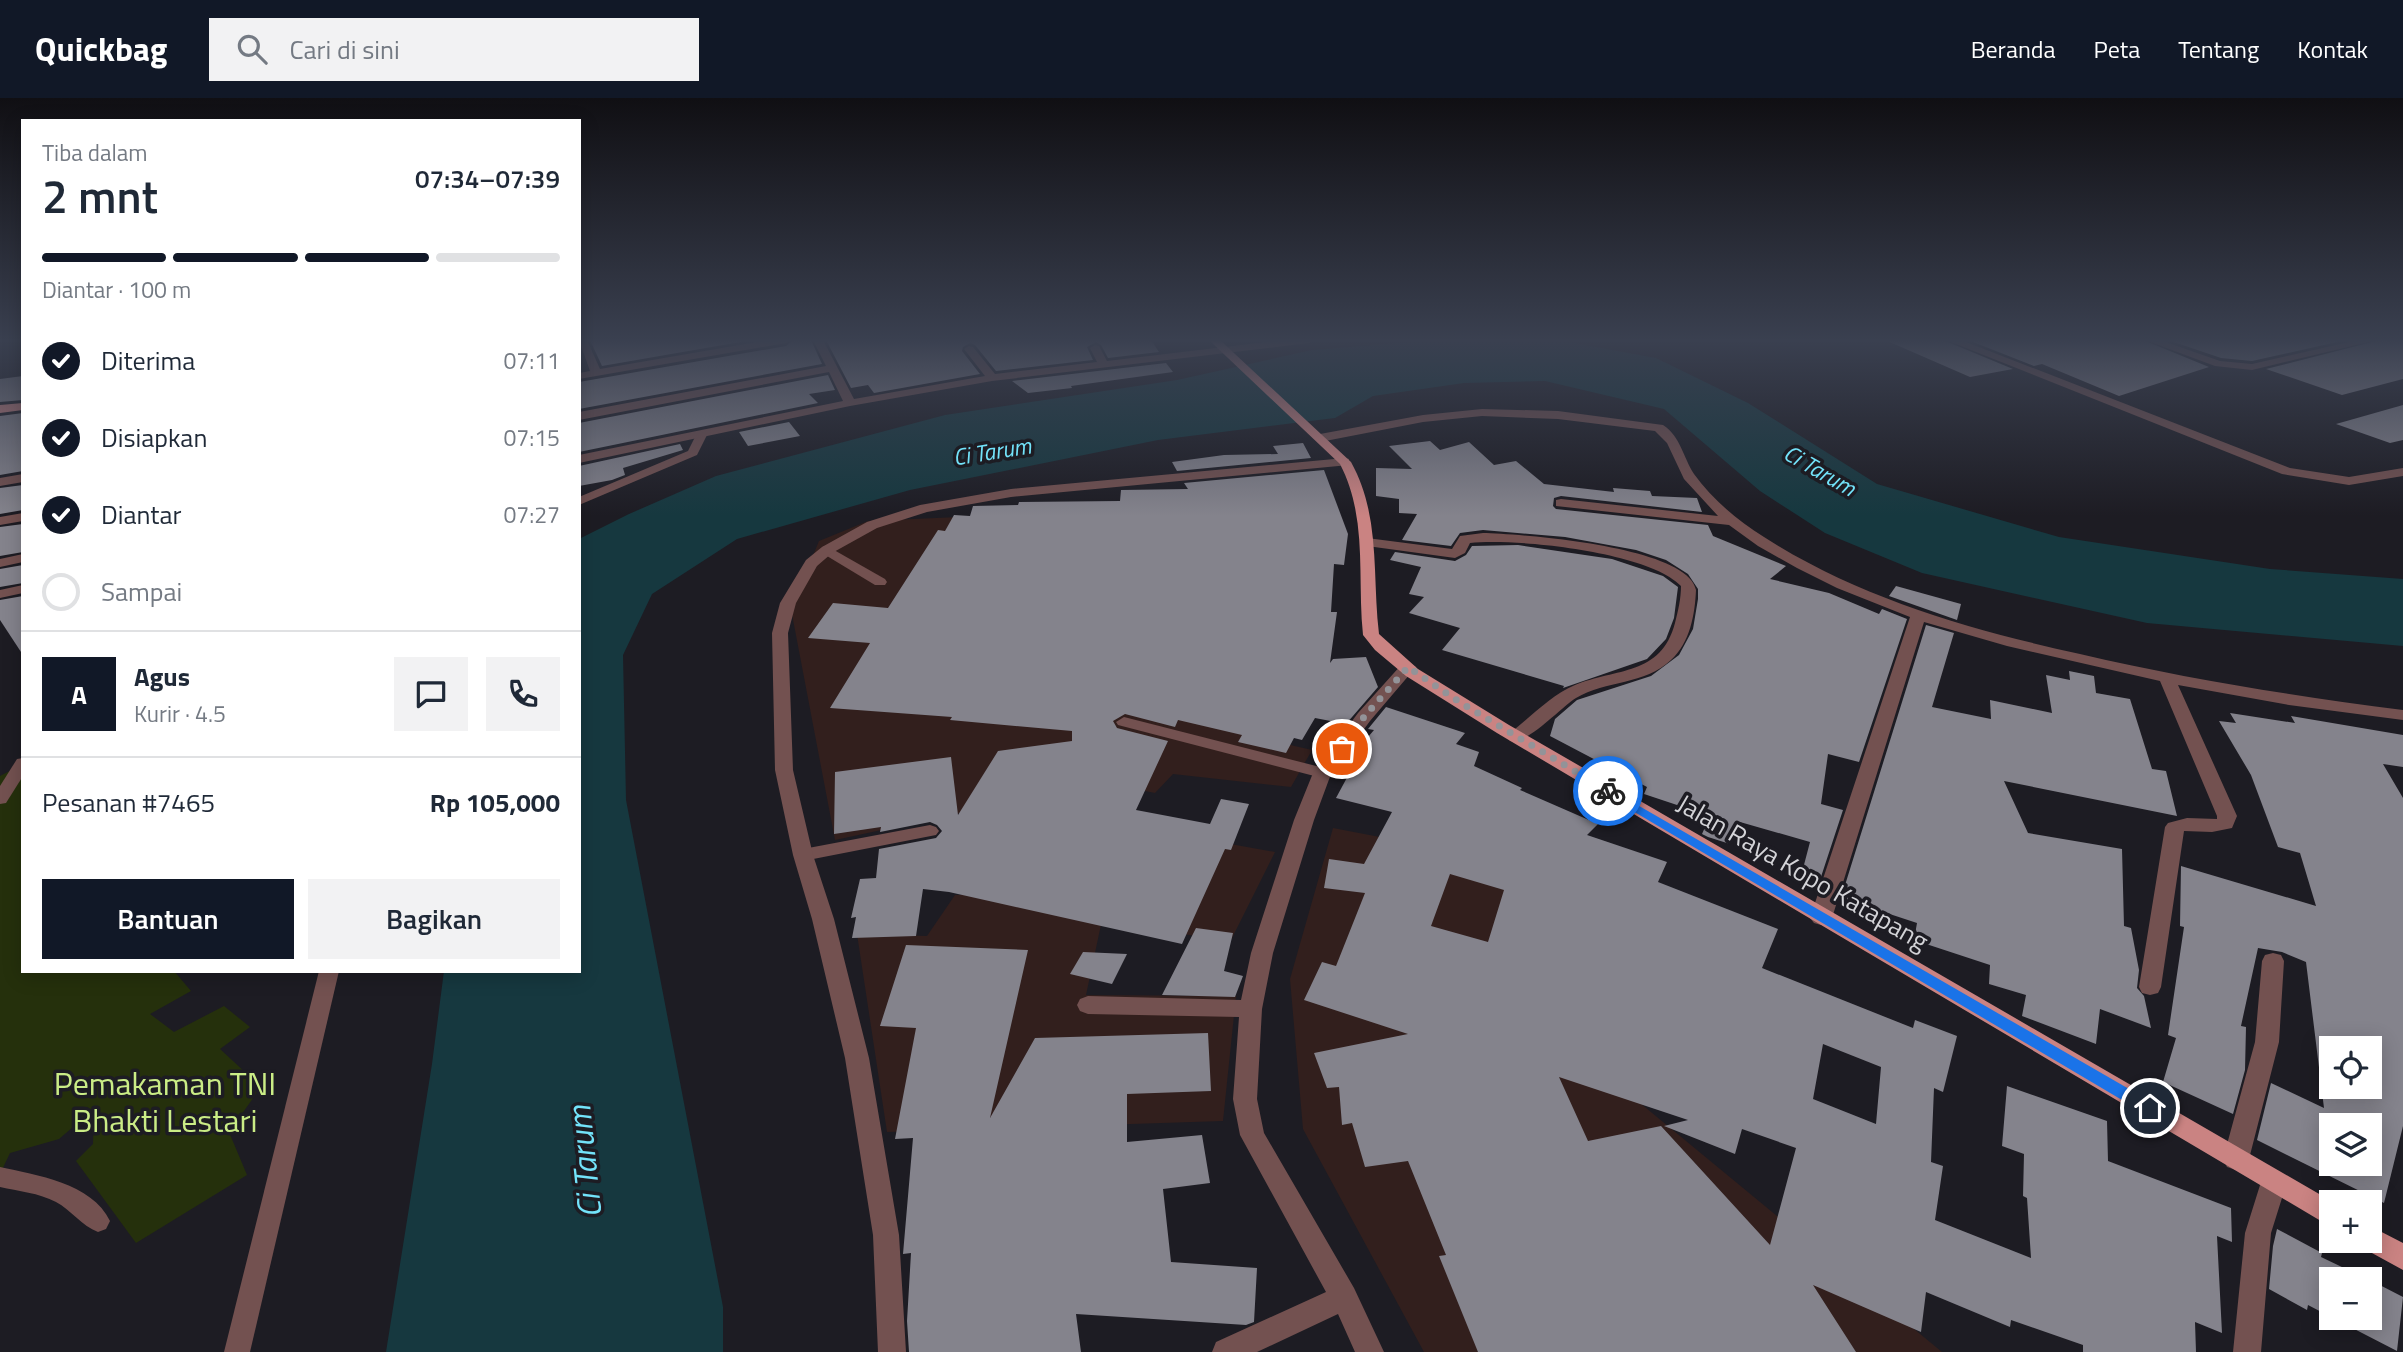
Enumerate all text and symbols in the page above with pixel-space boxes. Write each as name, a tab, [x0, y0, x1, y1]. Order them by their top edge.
search box	[209, 18, 699, 81]
text: Quickbag	[35, 24, 167, 74]
icon: search	[233, 30, 271, 68]
text: Cari di sini	[289, 30, 400, 69]
text: Beranda	[1971, 31, 2056, 67]
text: Peta	[2094, 31, 2140, 67]
text: Tentang	[2178, 31, 2259, 67]
text: Kontak	[2297, 31, 2368, 67]
text: Tiba dalam	[42, 135, 148, 170]
text: 07:34–07:39	[415, 159, 560, 198]
text: 2 mnt	[42, 161, 158, 231]
text: Diantar · 100 m	[42, 272, 191, 307]
text: Diterima	[101, 341, 195, 380]
icon: check	[42, 342, 80, 380]
text: 07:11	[503, 343, 560, 378]
text: Disiapkan	[101, 418, 207, 457]
icon: check	[42, 419, 80, 457]
text: 07:15	[503, 420, 560, 455]
water label: Ci Tarum	[951, 427, 1035, 474]
water label: Ci Tarum	[1777, 435, 1864, 505]
text: Diantar	[101, 495, 182, 534]
icon: check	[42, 496, 80, 534]
text: 07:27	[503, 497, 560, 532]
text: Sampai	[101, 572, 182, 611]
text: Agus	[134, 657, 190, 696]
button: chat	[394, 657, 468, 731]
button: phone	[486, 657, 560, 731]
text: A	[71, 675, 87, 714]
text: Kurir · 4.5	[134, 696, 226, 731]
pin	[1312, 719, 1372, 779]
icon: bag	[1323, 730, 1361, 768]
courier	[1573, 756, 1643, 826]
icon: bike	[1589, 772, 1627, 810]
text: Pesanan #7465	[42, 783, 215, 822]
text: Rp 105,000	[430, 783, 560, 822]
street label: Jalan Raya Kopo Katapang	[1670, 784, 1936, 960]
button: Bantuan	[42, 879, 294, 959]
button: Bagikan	[308, 879, 560, 959]
map controls	[2319, 1036, 2382, 1330]
button: locate	[2319, 1036, 2382, 1099]
park label: Pemakaman TNI Bhakti Lestari	[54, 1059, 276, 1144]
pin	[2120, 1078, 2180, 1138]
icon: home	[2131, 1089, 2169, 1127]
water label: Ci Tarum	[553, 1102, 615, 1221]
button: layers	[2319, 1113, 2382, 1176]
button: +	[2319, 1190, 2382, 1253]
button: −	[2319, 1267, 2382, 1330]

